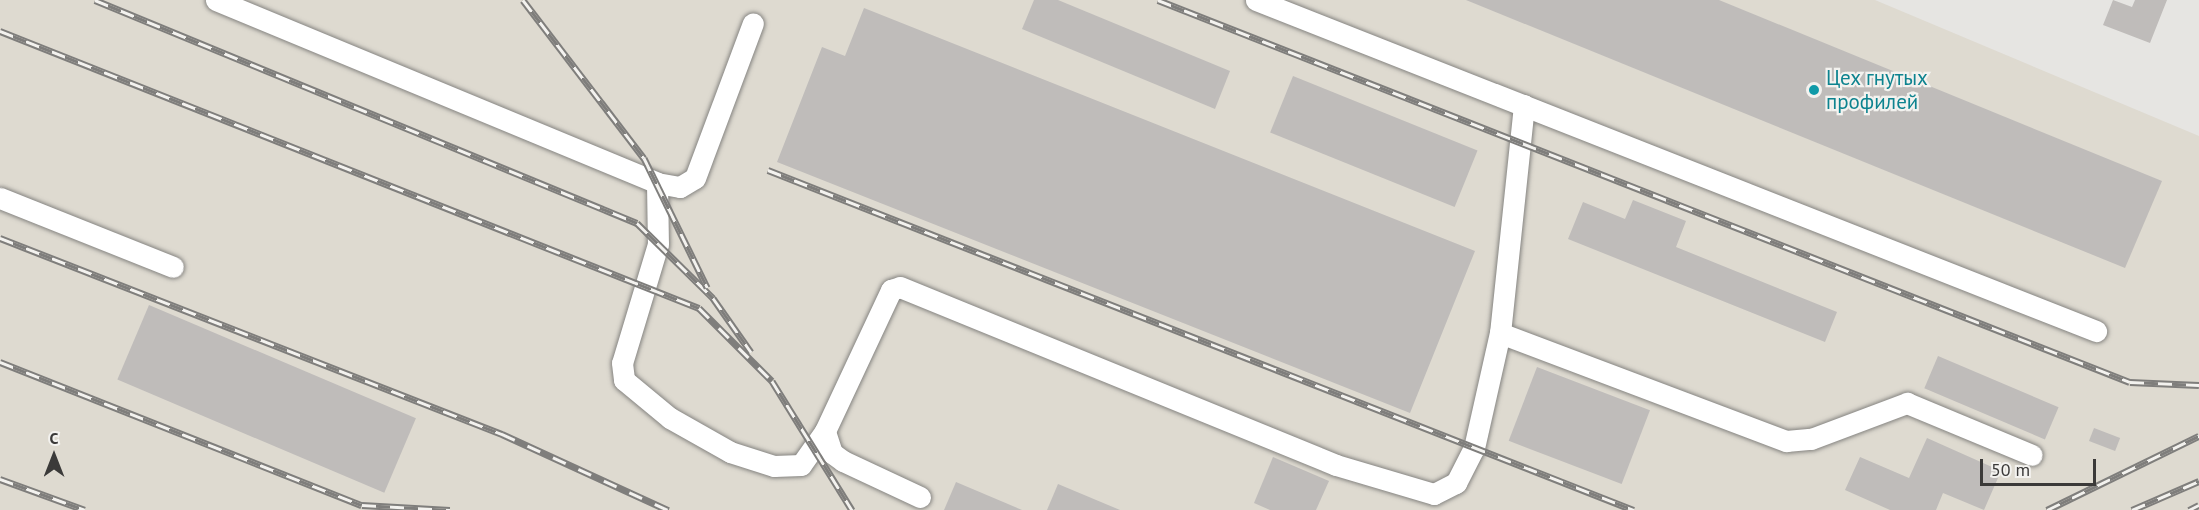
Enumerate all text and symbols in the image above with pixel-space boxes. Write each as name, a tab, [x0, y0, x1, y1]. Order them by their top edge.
place label: Цех гнутых профилей	[1826, 65, 1928, 115]
marker: Цех гнутых профилей	[1807, 83, 1821, 97]
north arrow	[24, 426, 84, 486]
text: С	[50, 428, 58, 448]
scale bar	[1983, 447, 2098, 485]
text: 50 m	[1991, 458, 2030, 481]

